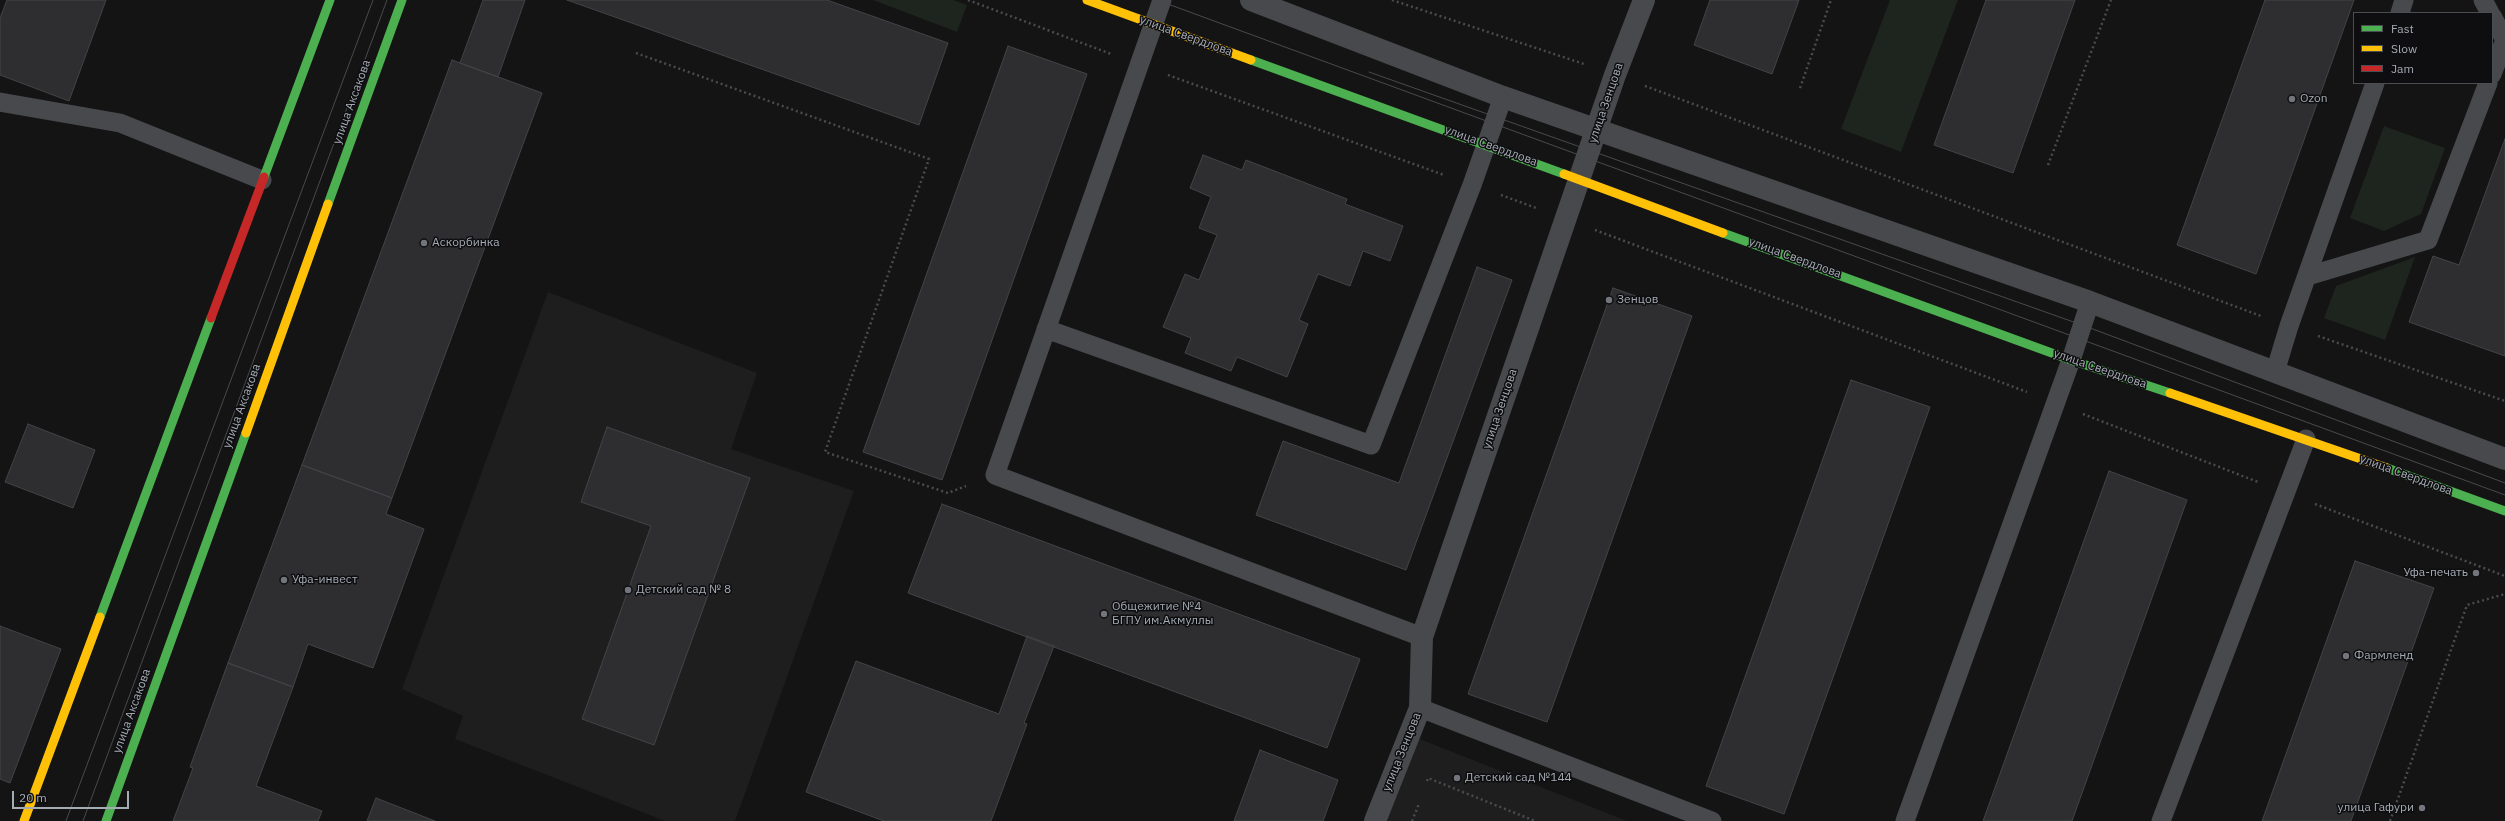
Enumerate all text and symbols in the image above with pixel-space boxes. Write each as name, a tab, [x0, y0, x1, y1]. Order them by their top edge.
legend	[2353, 12, 2493, 84]
street label: улица Свердлова	[1138, 13, 1234, 59]
text: Fast	[2391, 21, 2414, 36]
text: Slow	[2391, 41, 2417, 56]
street label: улица Аксакова	[330, 58, 374, 146]
street label: улица Зенцова	[1586, 61, 1626, 145]
text: Jam	[2391, 61, 2414, 76]
place label: Ozon	[2300, 92, 2327, 106]
marker: Ozon	[2287, 94, 2297, 104]
street label: улица Свердлова	[1443, 123, 1539, 169]
street label: улица Свердлова	[1747, 235, 1843, 281]
place label: Аскорбинка	[432, 236, 500, 250]
marker: Аскорбинка	[419, 238, 429, 248]
place label: Зенцов	[1617, 293, 1658, 307]
marker: Зенцов	[1604, 295, 1614, 305]
street label: улица Свердлова	[2052, 346, 2148, 392]
street label: улица Аксакова	[220, 362, 264, 450]
street label: улица Зенцова	[1480, 367, 1520, 451]
street label: улица Свердлова	[2358, 452, 2454, 498]
place label: Уфа-печать	[2404, 566, 2468, 580]
marker: Уфа-печать	[2471, 568, 2481, 578]
place label: Уфа-инвест	[292, 573, 358, 587]
marker: Уфа-инвест	[279, 575, 289, 585]
place label: Детский сад № 8	[636, 583, 731, 597]
marker: Детский сад № 8	[623, 585, 633, 595]
place label: Общежитие №4 БГПУ им.Акмуллы	[1112, 600, 1213, 628]
marker: Общежитие №4 БГПУ им.Акмуллы	[1099, 609, 1109, 619]
place label: Фармленд	[2354, 649, 2413, 663]
marker: Фармленд	[2341, 651, 2351, 661]
street label: улица Аксакова	[110, 667, 154, 755]
street label: улица Зенцова	[1380, 710, 1424, 794]
place label: Детский сад №144	[1465, 771, 1572, 785]
marker: Детский сад №144	[1452, 773, 1462, 783]
scale bar	[14, 783, 131, 809]
text: 20 m	[19, 790, 47, 805]
place label: улица Гафури	[2338, 801, 2414, 815]
marker: улица Гафури	[2417, 803, 2427, 813]

